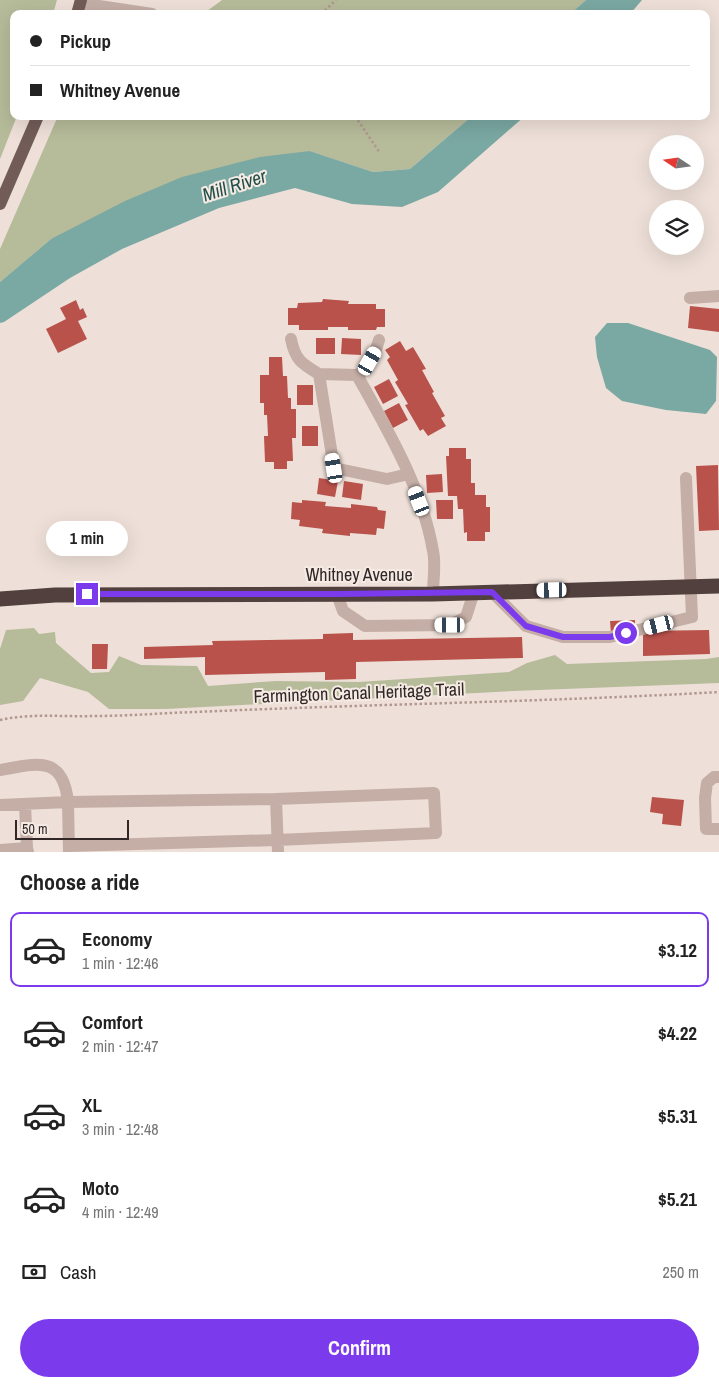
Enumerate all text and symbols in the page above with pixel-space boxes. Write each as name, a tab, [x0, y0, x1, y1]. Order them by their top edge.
text: Pickup	[60, 28, 111, 54]
text: Whitney Avenue	[60, 77, 180, 103]
north arrow	[649, 135, 704, 190]
map controls	[649, 135, 704, 255]
water label: Mill River	[199, 162, 270, 208]
button: layers	[649, 200, 704, 255]
car	[356, 344, 383, 378]
car	[324, 452, 343, 484]
car	[406, 484, 431, 518]
callout: 1 min	[46, 522, 128, 556]
text: 1 min	[70, 527, 104, 549]
street label: Whitney Avenue	[305, 562, 413, 587]
car	[536, 582, 567, 598]
route end	[76, 583, 98, 605]
car	[642, 614, 675, 636]
car	[435, 618, 465, 633]
route start	[615, 622, 637, 644]
street label: Farmington Canal Heritage Trail	[253, 676, 465, 709]
scale bar	[15, 817, 129, 840]
text: 50 m	[22, 820, 48, 838]
text: Choose a ride	[20, 867, 139, 897]
text: Economy	[82, 926, 152, 952]
icon: car	[22, 927, 67, 972]
text: $3.12	[658, 937, 697, 963]
text: 1 min · 12:46	[82, 952, 159, 974]
text: Comfort	[82, 1009, 143, 1035]
icon: car	[22, 1010, 67, 1055]
text: $4.22	[658, 1020, 697, 1046]
text: 2 min · 12:47	[82, 1035, 159, 1057]
text: XL	[82, 1092, 102, 1118]
icon: car	[22, 1093, 67, 1138]
text: $5.31	[658, 1103, 697, 1129]
text: 3 min · 12:48	[82, 1118, 159, 1140]
text: Moto	[82, 1175, 119, 1201]
icon: car	[22, 1176, 67, 1221]
text: $5.21	[658, 1186, 697, 1212]
text: 4 min · 12:49	[82, 1201, 159, 1223]
icon: cash	[20, 1258, 48, 1286]
text: Cash	[60, 1259, 96, 1285]
text: 250 m	[663, 1261, 699, 1283]
button: Confirm	[20, 1319, 699, 1377]

